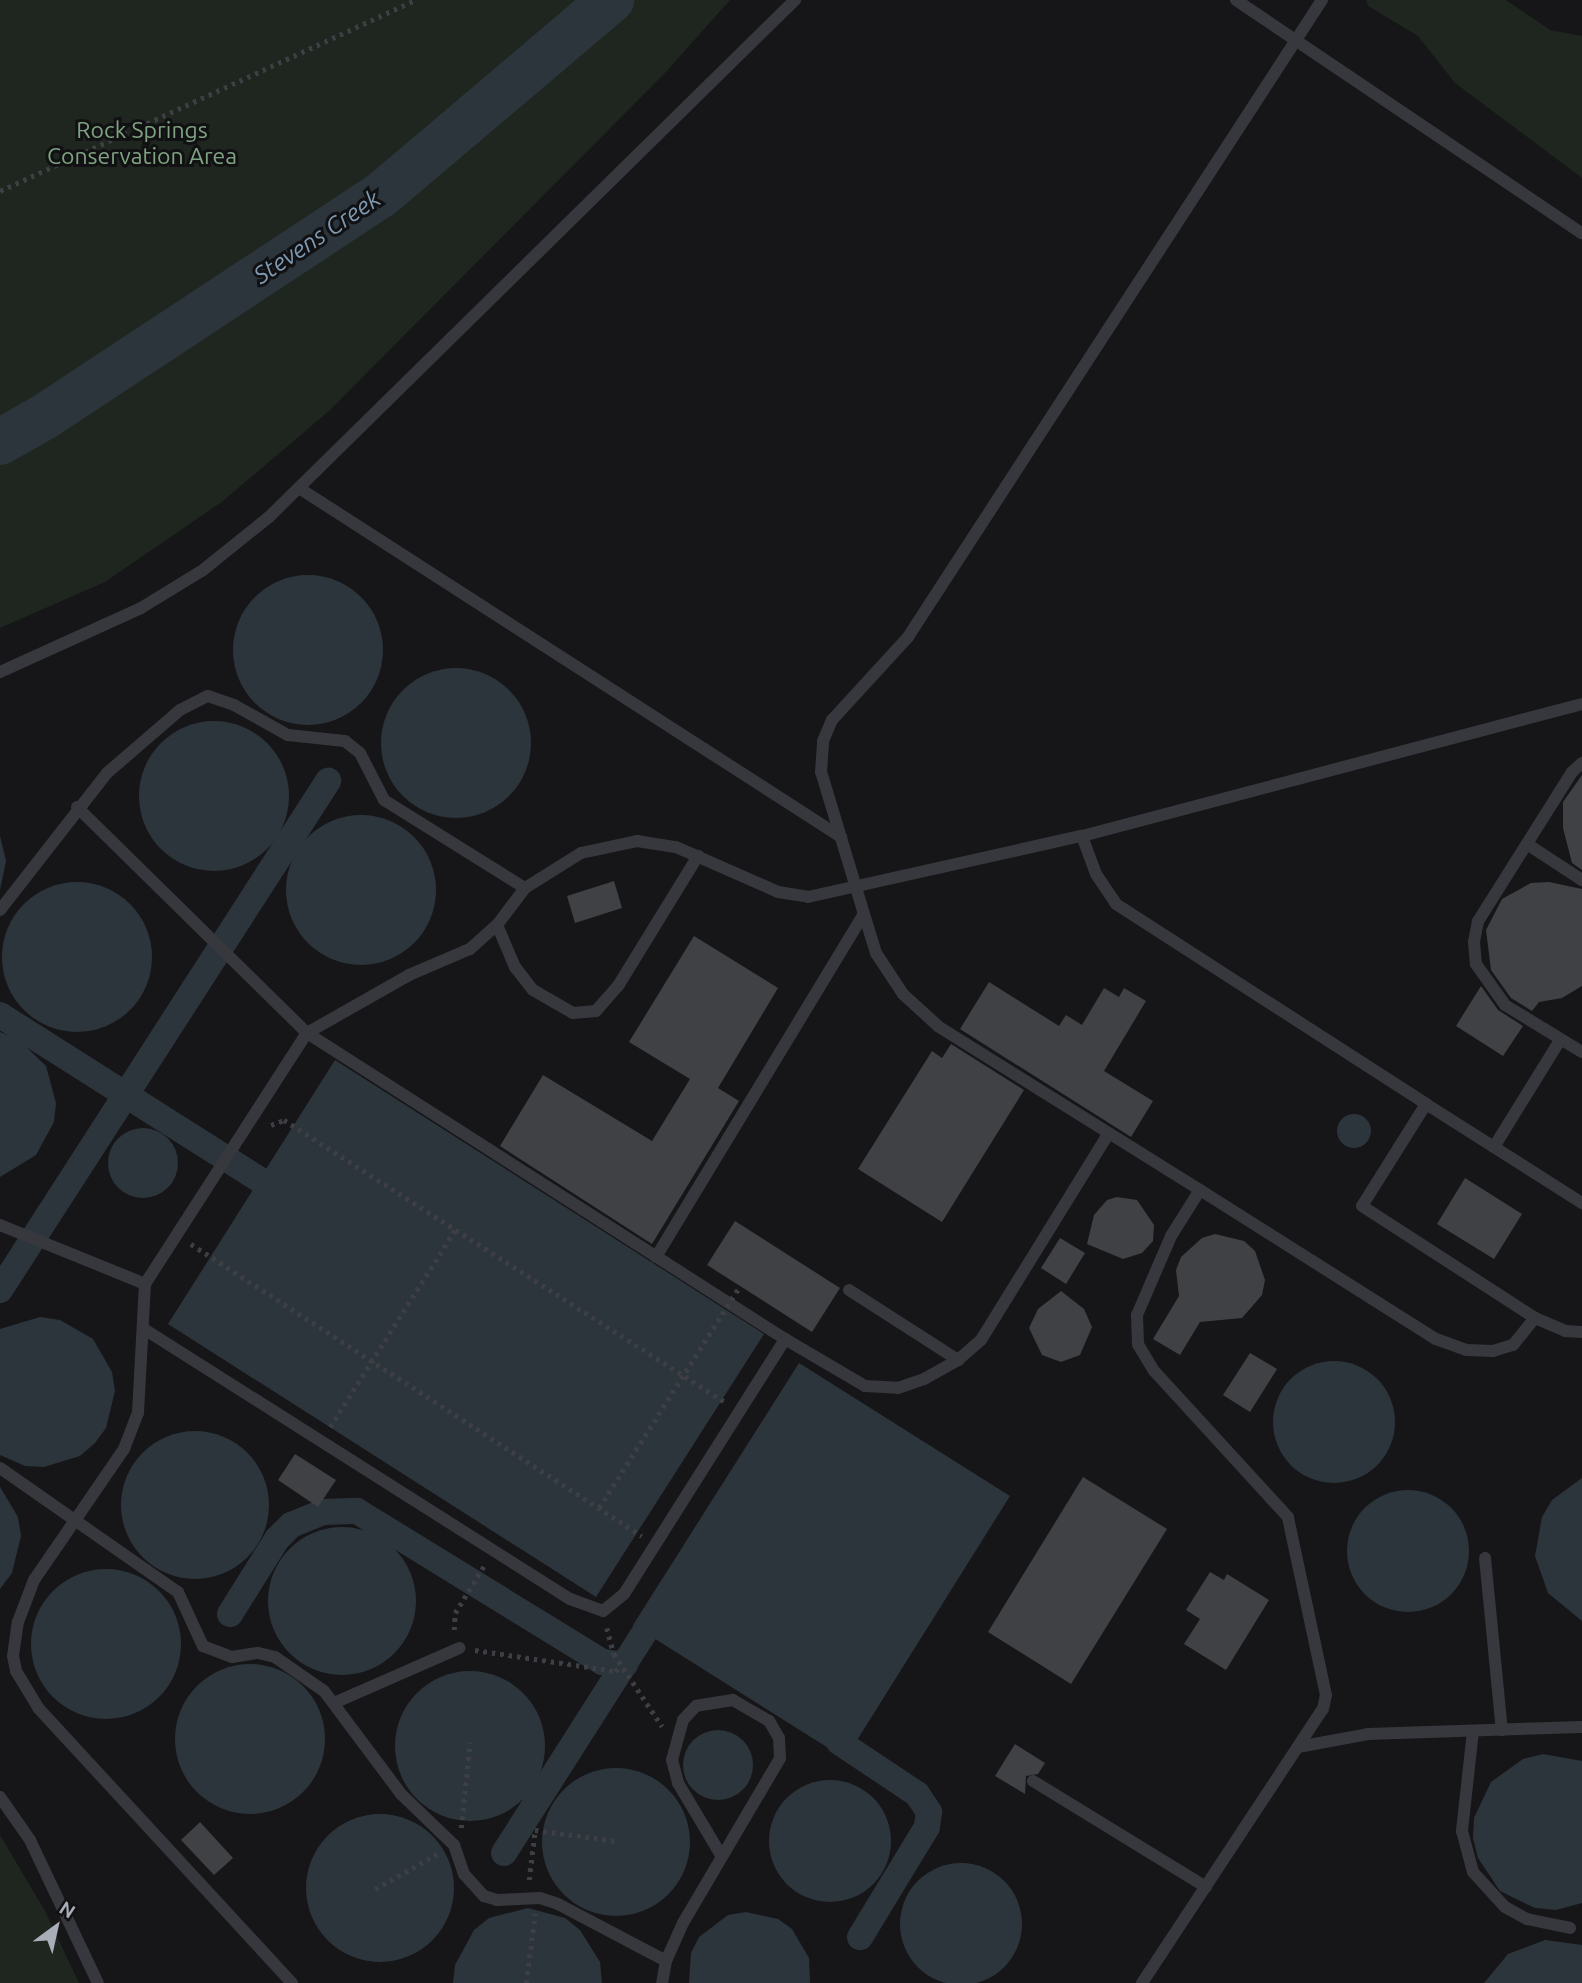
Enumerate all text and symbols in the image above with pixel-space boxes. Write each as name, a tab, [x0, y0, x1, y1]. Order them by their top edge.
park label: Rock Springs Conservation Area	[47, 116, 237, 170]
water label: Stevens Creek	[248, 184, 386, 290]
north arrow	[21, 1892, 91, 1962]
text: N	[55, 1896, 79, 1922]

